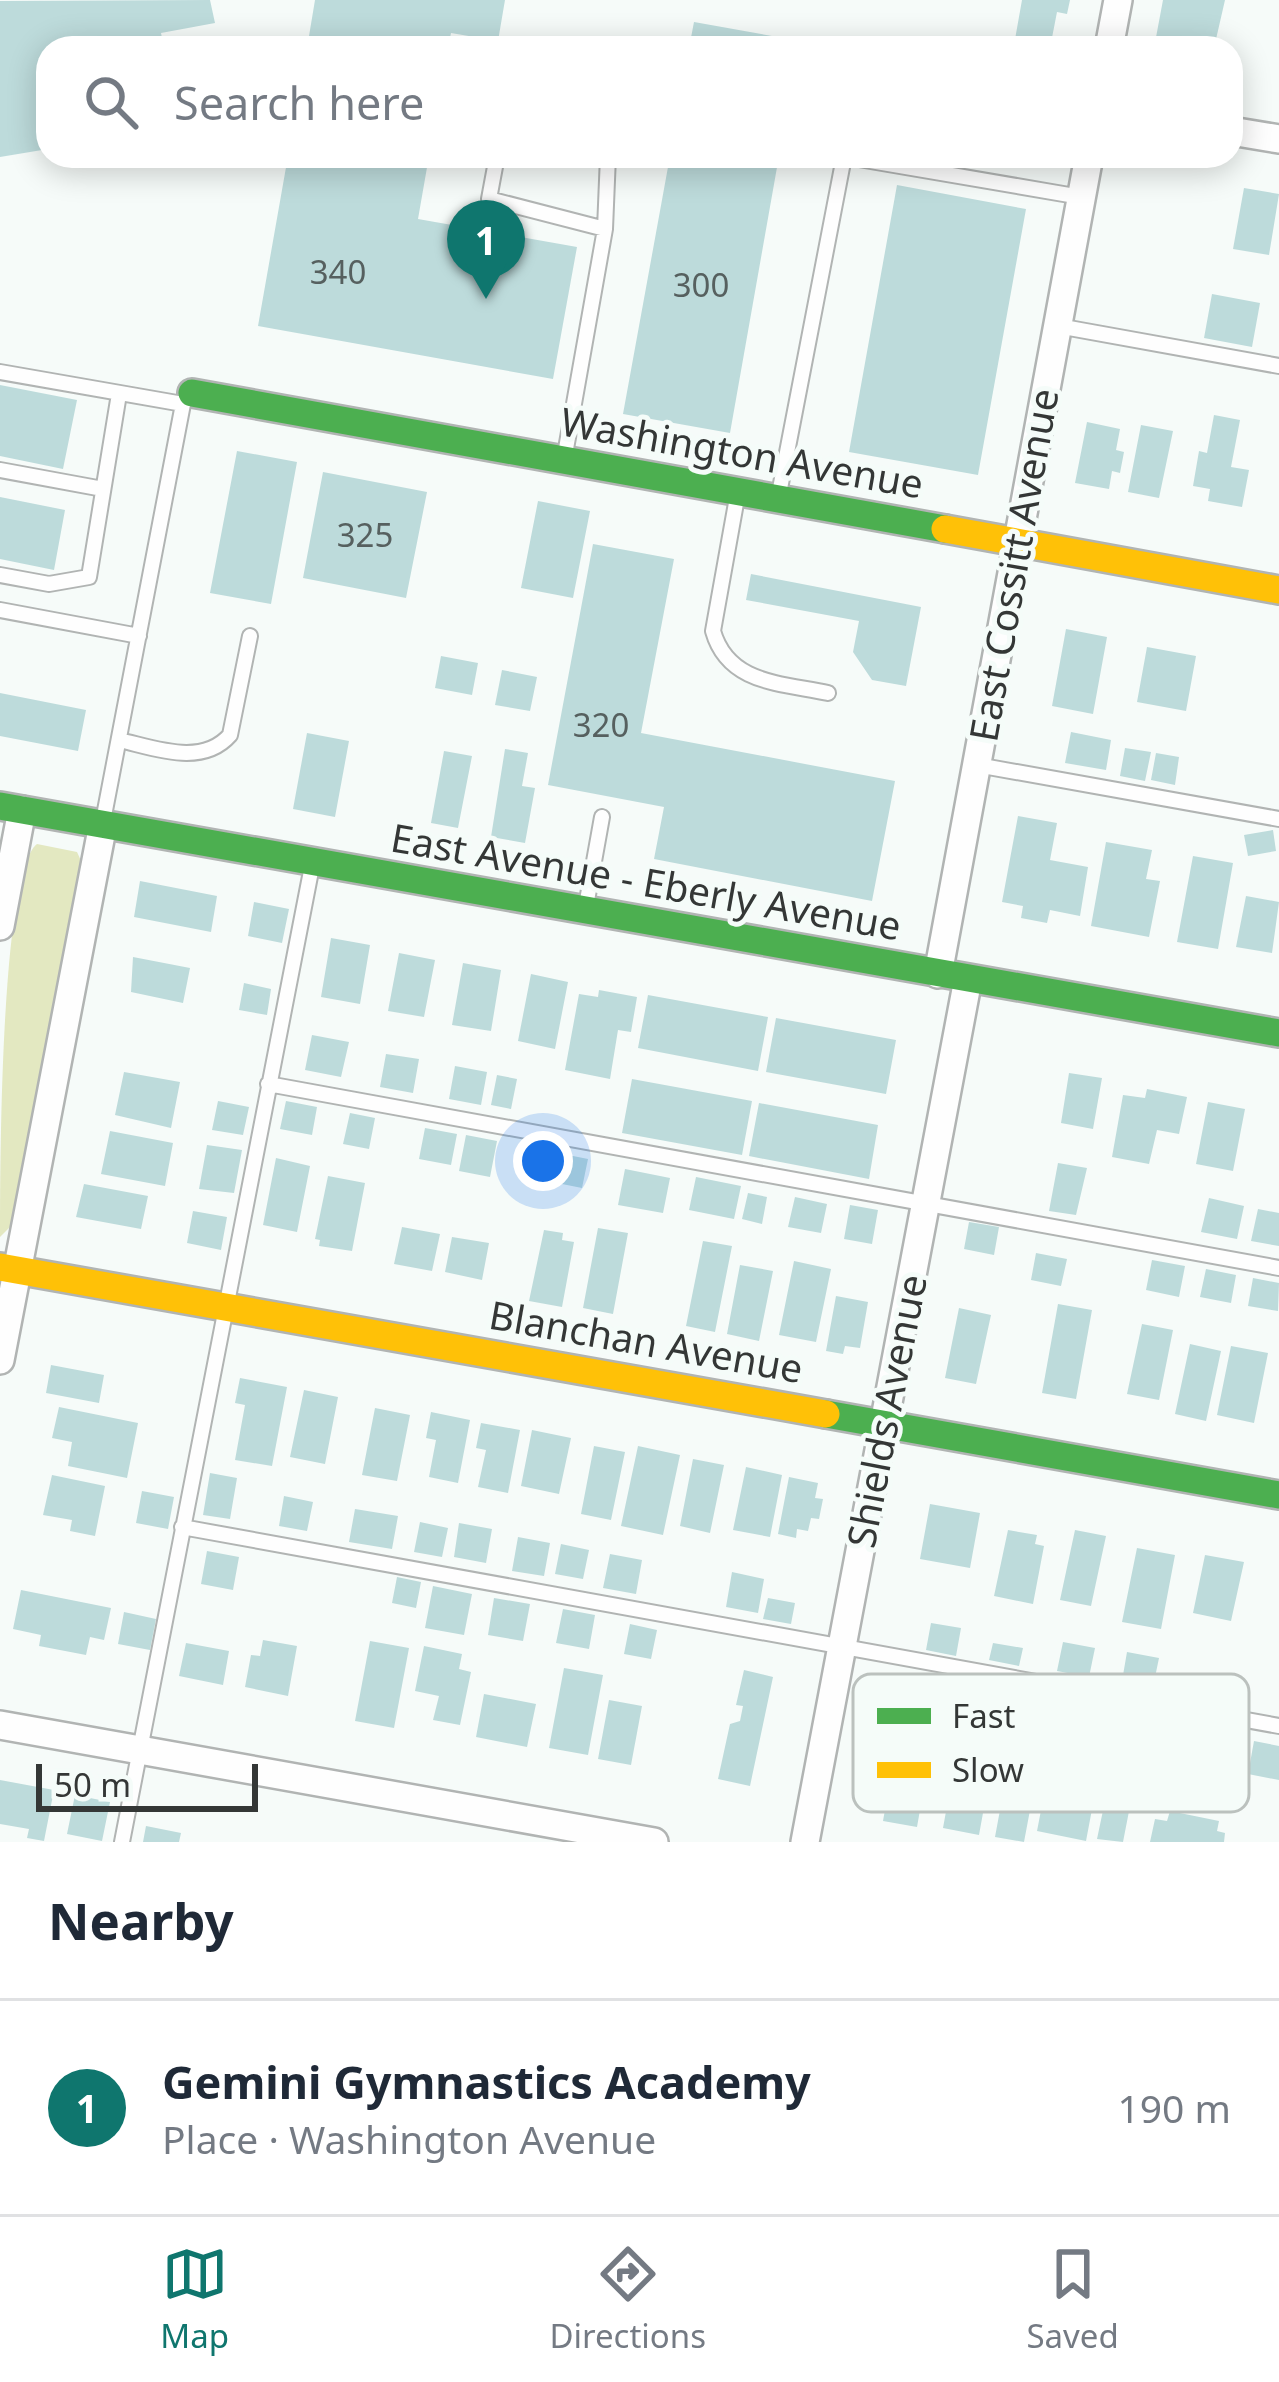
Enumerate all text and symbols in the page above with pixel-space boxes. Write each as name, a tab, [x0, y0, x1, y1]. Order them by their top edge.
search box	[36, 36, 1243, 168]
icon: search	[78, 69, 144, 135]
text: Search here	[174, 72, 424, 133]
pin: 1	[447, 200, 525, 299]
house number: 340	[310, 249, 366, 294]
house number: 300	[673, 262, 729, 307]
street label: East Cossitt Avenue	[955, 384, 1070, 745]
street label: Washington Avenue	[557, 394, 928, 509]
house number: 325	[337, 512, 393, 557]
house number: 320	[573, 702, 629, 747]
street label: East Avenue - Eberly Avenue	[387, 810, 905, 952]
your location	[513, 1131, 573, 1191]
street label: Shields Avenue	[833, 1270, 938, 1552]
street label: Blanchan Avenue	[485, 1287, 807, 1394]
legend	[853, 1674, 1249, 1812]
text: Fast	[952, 1693, 1015, 1738]
text: Slow	[952, 1747, 1024, 1792]
scale bar	[36, 1758, 258, 1811]
text: 50 m	[54, 1762, 131, 1807]
text: Nearby	[48, 1885, 234, 1955]
text: Gemini Gymnastics Academy	[162, 2051, 811, 2112]
text: 1	[76, 2081, 98, 2134]
text: 190 m	[1117, 2081, 1231, 2134]
text: Place · Washington Avenue	[162, 2112, 656, 2165]
tab: Map	[160, 2241, 229, 2358]
tab: Directions	[549, 2241, 706, 2358]
tab: Saved	[1026, 2241, 1119, 2358]

